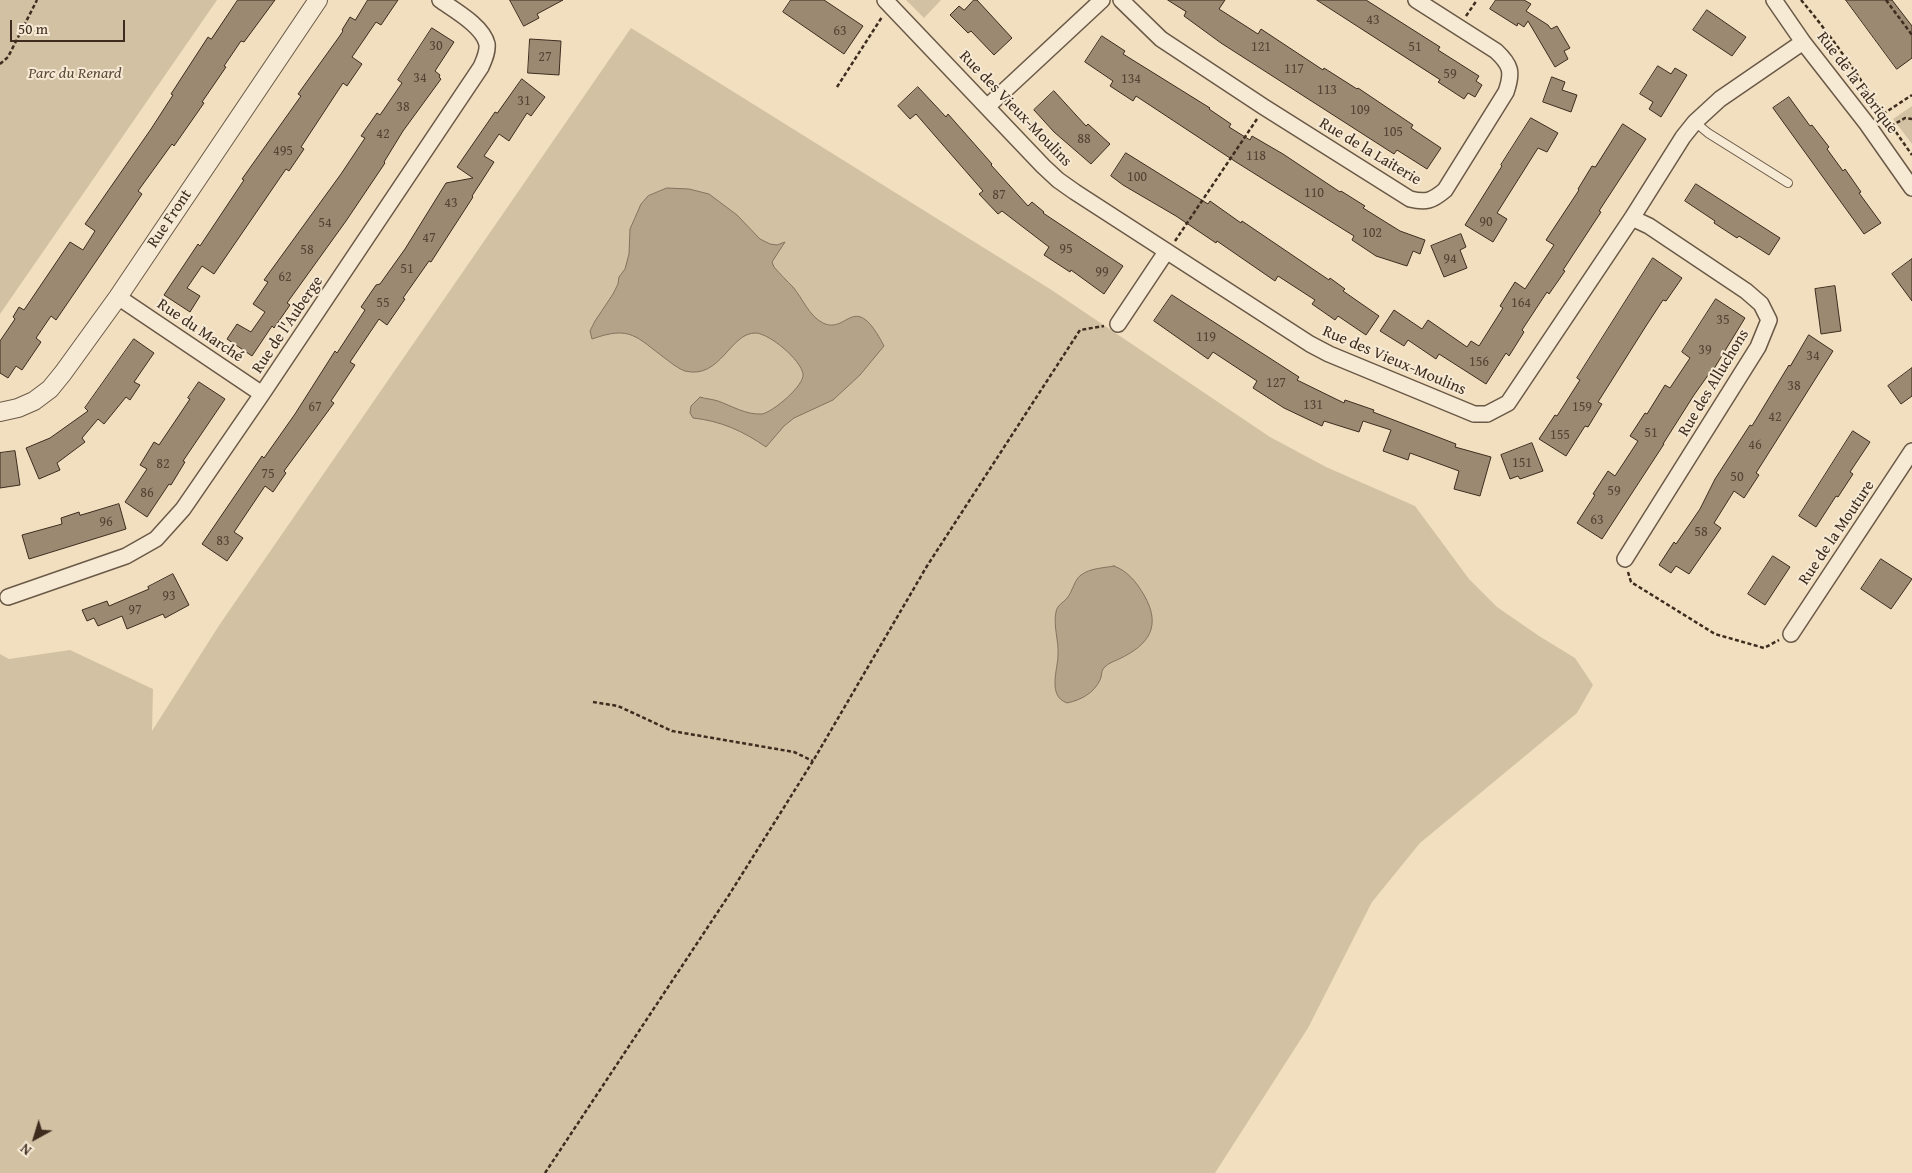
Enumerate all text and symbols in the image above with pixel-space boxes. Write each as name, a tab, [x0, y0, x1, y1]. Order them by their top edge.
scale bar	[12, 10, 128, 42]
house number: 43	[1366, 12, 1380, 28]
text: 50 m	[18, 18, 48, 39]
house number: 63	[833, 23, 847, 39]
street label: Rue de la Fabrique	[1812, 28, 1902, 138]
house number: 30	[429, 38, 443, 54]
house number: 121	[1251, 39, 1271, 55]
house number: 51	[1408, 39, 1422, 55]
street label: Rue des Vieux-Moulins	[955, 47, 1075, 171]
house number: 27	[538, 49, 552, 65]
house number: 117	[1284, 61, 1304, 77]
park label: Parc du Renard	[28, 64, 122, 84]
house number: 59	[1443, 66, 1457, 82]
house number: 34	[413, 70, 427, 86]
house number: 134	[1121, 71, 1141, 87]
house number: 113	[1317, 82, 1337, 98]
house number: 31	[517, 93, 531, 109]
house number: 38	[396, 99, 410, 115]
house number: 109	[1350, 102, 1370, 118]
street label: Rue de la Laiterie	[1315, 114, 1425, 190]
house number: 105	[1383, 124, 1403, 140]
house number: 42	[376, 126, 390, 142]
house number: 88	[1077, 131, 1091, 147]
house number: 495	[273, 143, 293, 159]
house number: 118	[1246, 148, 1266, 164]
house number: 100	[1127, 169, 1147, 185]
house number: 110	[1304, 185, 1324, 201]
street label: Rue Front	[144, 186, 196, 252]
house number: 87	[992, 187, 1006, 203]
house number: 43	[444, 195, 458, 211]
house number: 90	[1479, 214, 1493, 230]
house number: 54	[318, 215, 332, 231]
house number: 102	[1362, 225, 1382, 241]
house number: 47	[422, 230, 436, 246]
house number: 95	[1059, 241, 1073, 257]
house number: 58	[300, 242, 314, 258]
house number: 94	[1443, 251, 1457, 267]
house number: 51	[400, 261, 414, 277]
house number: 99	[1095, 264, 1109, 280]
house number: 62	[278, 269, 292, 285]
street label: Rue de l'Auberge	[248, 273, 328, 377]
street label: Rue du Marché	[153, 295, 247, 367]
house number: 55	[376, 295, 390, 311]
house number: 164	[1511, 295, 1531, 311]
house number: 35	[1716, 312, 1730, 328]
street label: Rue des Vieux-Moulins	[1319, 322, 1469, 400]
street label: Rue des Alluchons	[1674, 326, 1754, 440]
house number: 119	[1196, 329, 1216, 345]
house number: 39	[1698, 342, 1712, 358]
house number: 34	[1806, 348, 1820, 364]
house number: 156	[1469, 354, 1489, 370]
house number: 127	[1266, 375, 1286, 391]
house number: 38	[1787, 378, 1801, 394]
house number: 131	[1303, 397, 1323, 413]
house number: 67	[308, 399, 322, 415]
house number: 159	[1572, 399, 1592, 415]
house number: 42	[1768, 409, 1782, 425]
house number: 51	[1644, 425, 1658, 441]
house number: 155	[1550, 427, 1570, 443]
house number: 46	[1748, 437, 1762, 453]
house number: 151	[1512, 455, 1532, 471]
house number: 82	[156, 456, 170, 472]
house number: 75	[261, 466, 275, 482]
house number: 50	[1730, 469, 1744, 485]
street label: Rue de la Mouture	[1795, 477, 1879, 589]
house number: 59	[1607, 483, 1621, 499]
house number: 86	[140, 485, 154, 501]
house number: 63	[1590, 512, 1604, 528]
house number: 96	[99, 514, 113, 530]
house number: 58	[1694, 524, 1708, 540]
house number: 83	[216, 533, 230, 549]
house number: 93	[162, 588, 176, 604]
house number: 97	[128, 602, 142, 618]
north arrow	[10, 1113, 60, 1163]
text: N	[16, 1139, 35, 1160]

